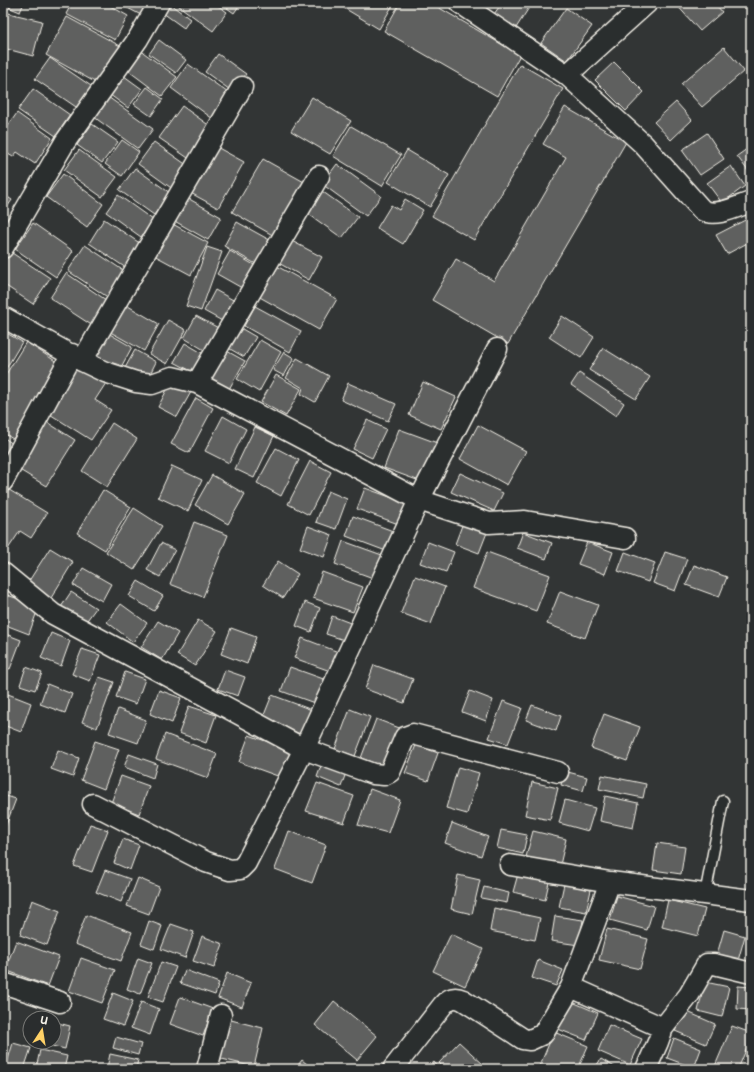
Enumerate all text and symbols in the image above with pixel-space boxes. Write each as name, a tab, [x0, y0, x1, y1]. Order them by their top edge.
north arrow	[22, 1010, 62, 1050]
text: U	[39, 1012, 50, 1028]

